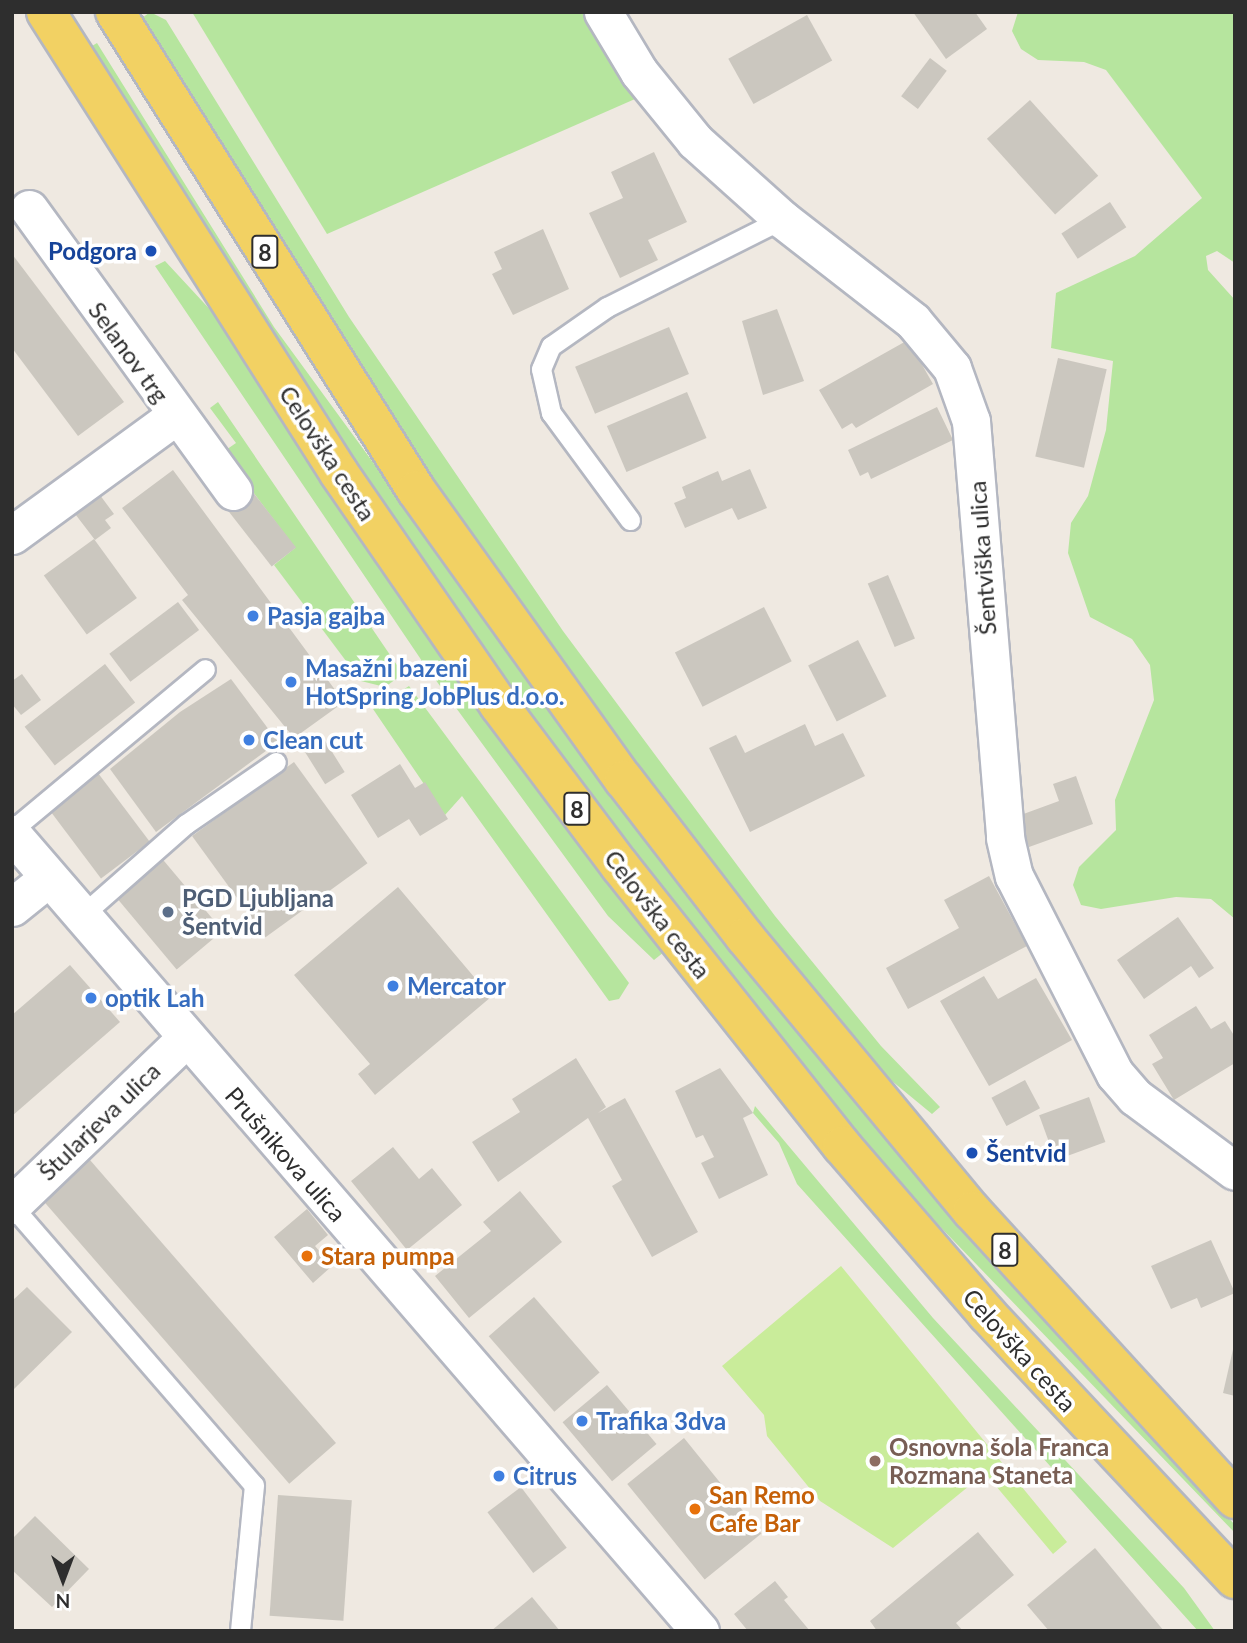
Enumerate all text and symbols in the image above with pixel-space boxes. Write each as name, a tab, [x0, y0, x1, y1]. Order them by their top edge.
road number: 8	[251, 232, 279, 272]
place label: Podgora	[48, 237, 137, 265]
marker: Podgora	[143, 243, 159, 259]
street label: Selanov trg	[83, 296, 175, 408]
street label: Celovška cesta	[274, 380, 382, 526]
street label: Šentviška ulica	[962, 480, 1002, 636]
place label: Pasja gajba	[267, 602, 385, 630]
marker: Pasja gajba	[245, 608, 261, 624]
place label: Masažni bazeni HotSpring JobPlus d.o.o.	[305, 654, 565, 710]
marker: Masažni bazeni HotSpring JobPlus d.o.o.	[283, 674, 299, 690]
place label: Clean cut	[263, 726, 363, 754]
marker: Clean cut	[241, 732, 257, 748]
road number: 8	[563, 790, 591, 828]
street label: Celovška cesta	[599, 844, 717, 984]
place label: PGD Ljubljana Šentvid	[182, 884, 334, 940]
marker: PGD Ljubljana Šentvid	[160, 904, 176, 920]
place label: Mercator	[407, 972, 506, 1000]
marker: Mercator	[385, 978, 401, 994]
place label: optik Lah	[105, 984, 205, 1012]
marker: optik Lah	[83, 990, 99, 1006]
street label: Štularjeva ulica	[32, 1056, 166, 1186]
street label: Prušnikova ulica	[220, 1081, 352, 1227]
place label: Šentvid	[986, 1139, 1067, 1167]
marker: Šentvid	[964, 1145, 980, 1161]
road number: 8	[991, 1231, 1019, 1270]
place label: Stara pumpa	[321, 1242, 455, 1270]
marker: Stara pumpa	[299, 1248, 315, 1264]
street label: Celovška cesta	[957, 1283, 1083, 1417]
place label: Trafika 3dva	[596, 1407, 726, 1435]
marker: Trafika 3dva	[574, 1413, 590, 1429]
place label: Osnovna šola Franca Rozmana Staneta	[889, 1433, 1109, 1489]
marker: Osnovna šola Franca Rozmana Staneta	[867, 1453, 883, 1469]
place label: Citrus	[513, 1462, 577, 1490]
marker: Citrus	[491, 1468, 507, 1484]
place label: San Remo Cafe Bar	[709, 1481, 815, 1537]
marker: San Remo Cafe Bar	[687, 1501, 703, 1517]
north arrow	[28, 1545, 98, 1615]
text: N	[56, 1590, 70, 1613]

